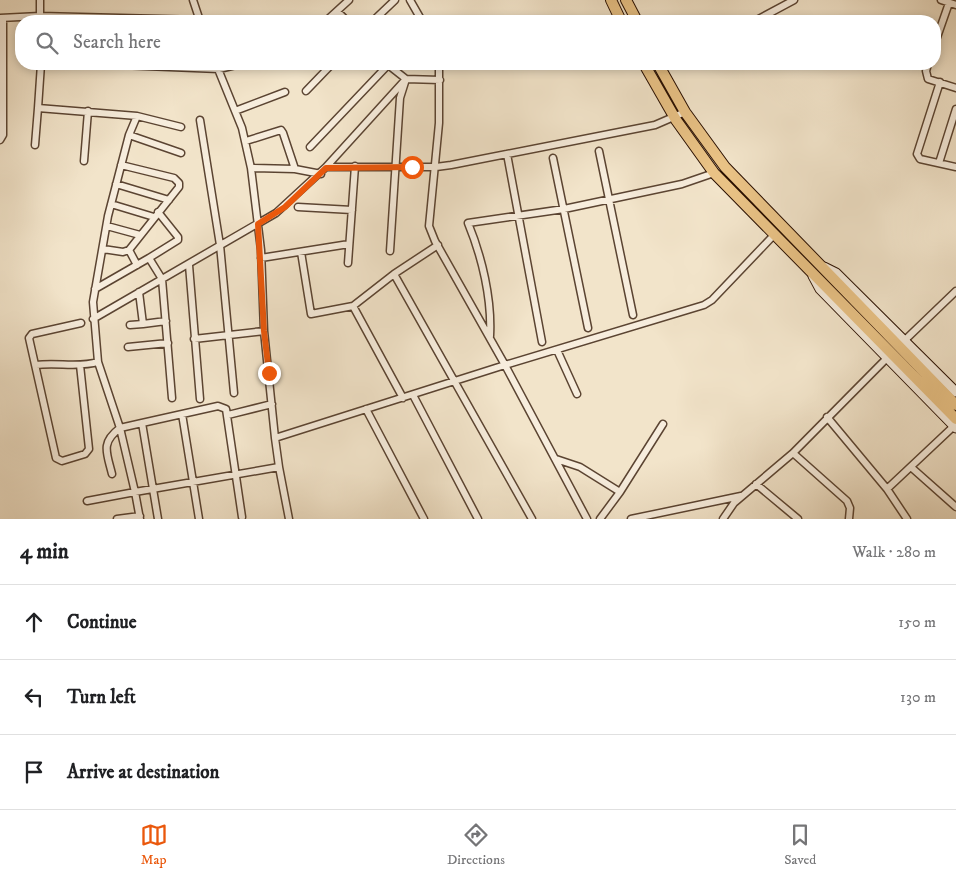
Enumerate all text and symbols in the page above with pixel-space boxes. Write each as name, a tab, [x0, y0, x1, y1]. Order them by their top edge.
search box	[15, 15, 941, 70]
icon: search	[33, 29, 61, 57]
text: Search here	[73, 31, 161, 54]
route start	[401, 156, 424, 179]
route end	[258, 362, 281, 385]
text: 4 min	[20, 539, 69, 565]
text: Walk · 280 m	[852, 542, 936, 562]
icon: ahead	[20, 608, 48, 636]
text: Continue	[67, 611, 137, 634]
text: 150 m	[898, 612, 936, 632]
icon: left	[20, 683, 48, 711]
text: Turn left	[67, 686, 136, 709]
text: 130 m	[900, 687, 936, 707]
icon: arrive	[20, 758, 48, 786]
text: Arrive at destination	[67, 761, 219, 784]
tab: Map	[140, 821, 168, 869]
tab: Directions	[447, 821, 505, 869]
tab: Saved	[784, 821, 816, 869]

